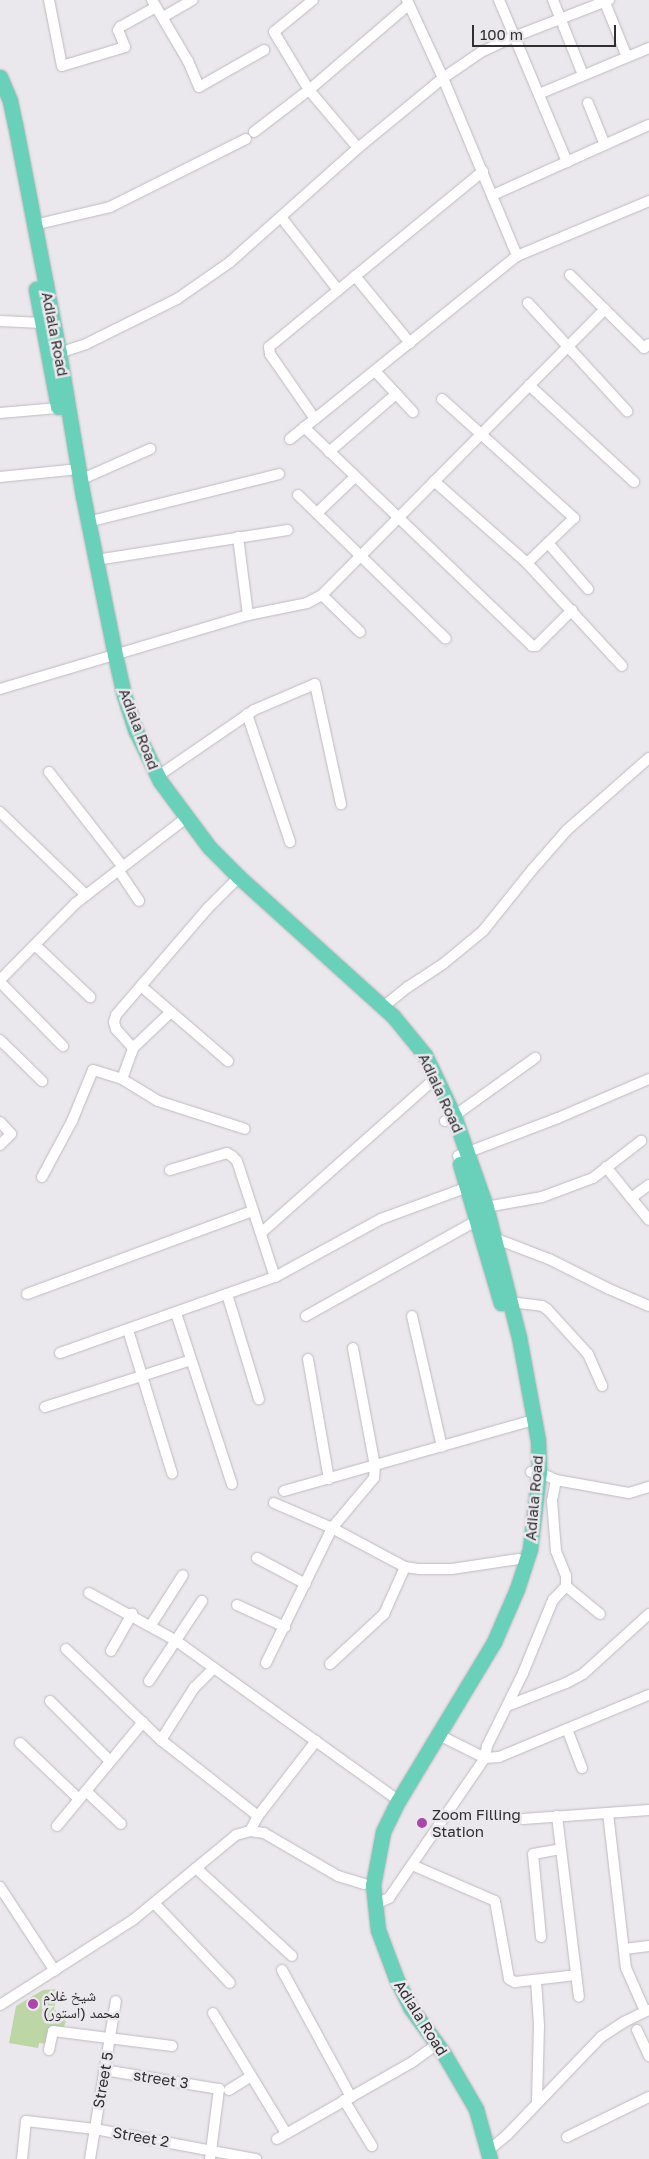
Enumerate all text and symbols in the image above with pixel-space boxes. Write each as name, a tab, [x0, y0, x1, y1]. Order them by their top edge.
scale bar	[474, 15, 618, 47]
text: 100 m	[480, 25, 523, 43]
street label: Adiala Road	[38, 290, 72, 378]
street label: Adiala Road	[115, 686, 163, 772]
street label: Adiala Road	[415, 1050, 467, 1136]
street label: Adiala Road	[521, 1455, 547, 1541]
place label: Zoom Filling Station	[432, 1805, 521, 1840]
marker: Zoom Filling Station	[416, 1817, 428, 1829]
street label: Adiala Road	[391, 1977, 451, 2059]
place label: شیخ غلام محمد (استور)	[43, 1986, 120, 2021]
marker: شیخ غلام محمد (استور)	[27, 1998, 39, 2010]
street label: Street 5	[89, 2050, 117, 2110]
street label: street 3	[132, 2066, 190, 2092]
street label: Street 2	[111, 2123, 171, 2151]

